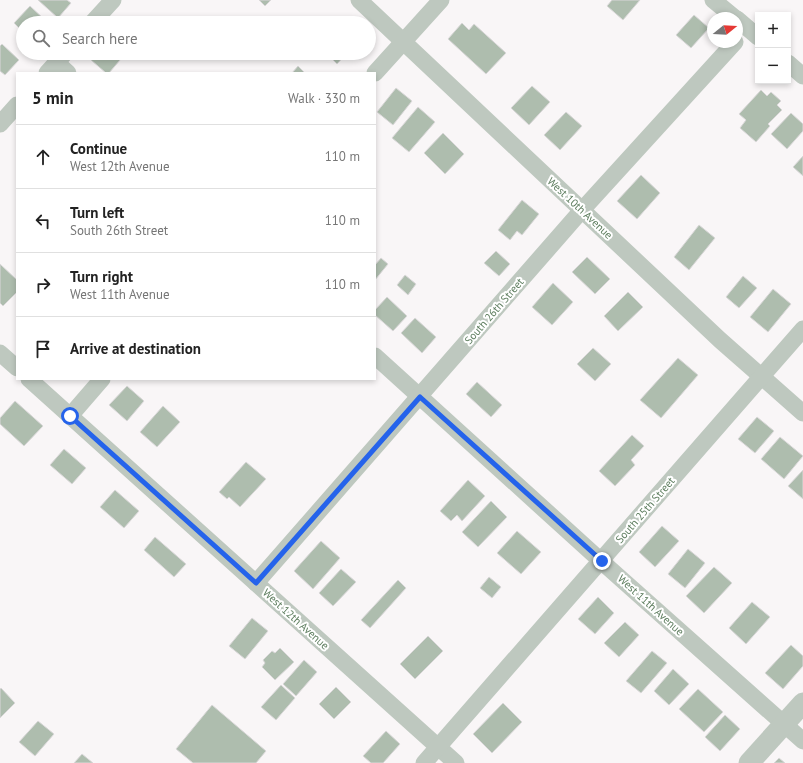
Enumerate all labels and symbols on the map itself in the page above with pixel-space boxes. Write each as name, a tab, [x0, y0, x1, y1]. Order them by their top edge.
north arrow	[707, 12, 743, 48]
street label: West 10th Avenue	[544, 174, 616, 242]
street label: South 26th Street	[461, 275, 527, 347]
route start	[61, 407, 79, 425]
street label: South 25th Street	[612, 474, 678, 546]
route end	[593, 552, 611, 570]
street label: West 11th Avenue	[615, 572, 687, 639]
street label: West 12th Avenue	[260, 586, 332, 653]

